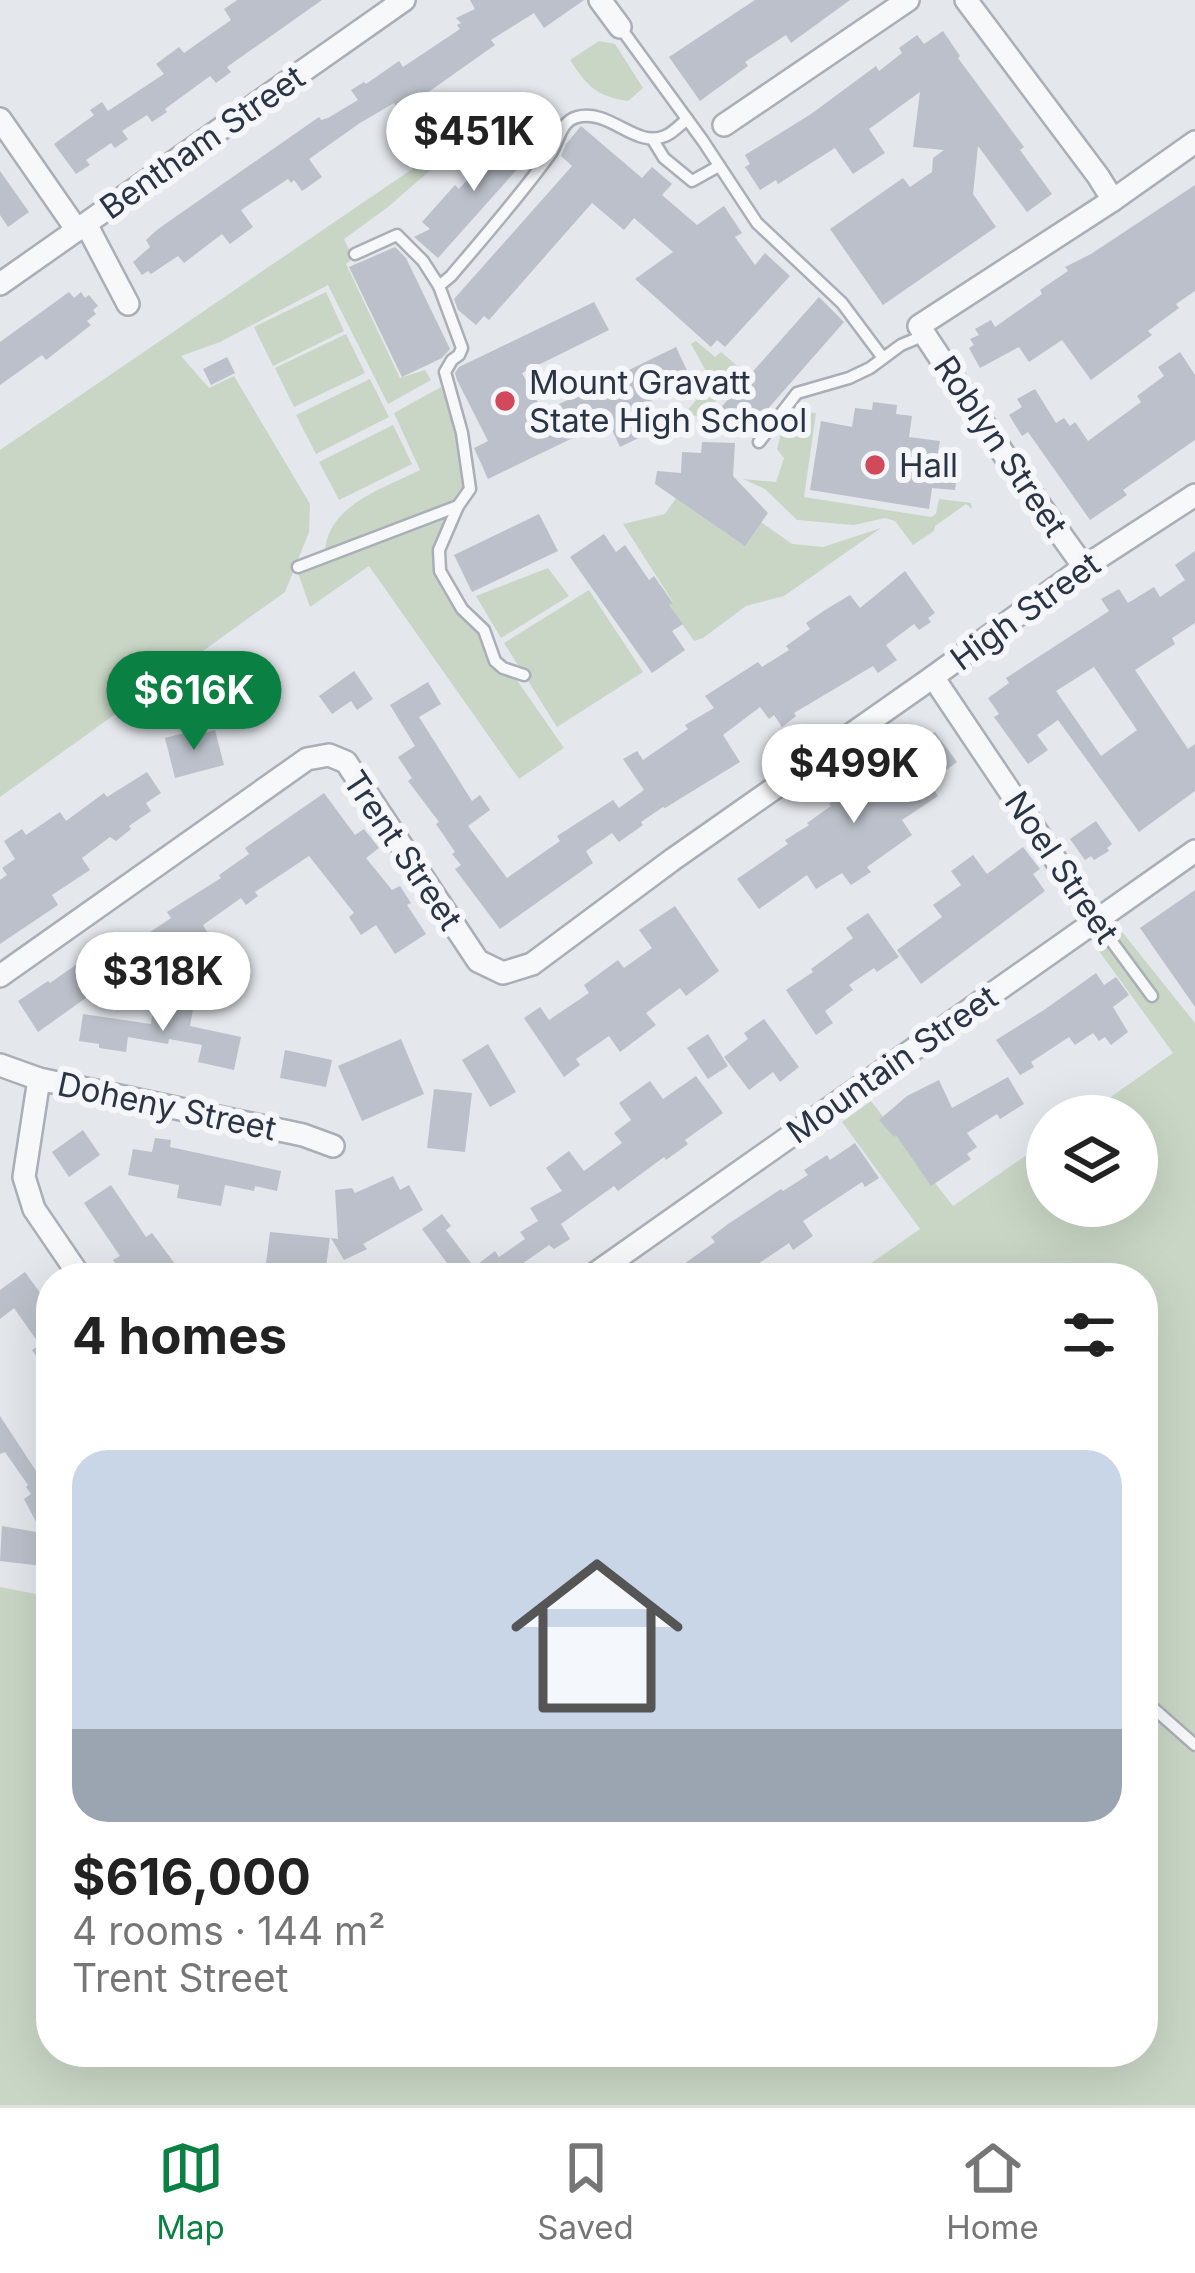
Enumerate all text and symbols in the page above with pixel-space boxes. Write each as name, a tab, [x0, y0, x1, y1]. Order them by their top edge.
street label: Bentham Street	[92, 57, 312, 227]
pin: $451K	[390, 92, 558, 194]
text: $451K	[413, 107, 535, 154]
street label: Roblyn Street	[926, 348, 1076, 544]
place label: Mount Gravatt State High School	[529, 362, 807, 440]
marker: Mount Gravatt State High School	[492, 388, 518, 414]
place label: Hall	[899, 445, 958, 485]
marker: Hall	[862, 452, 888, 478]
street label: High Street	[943, 543, 1108, 679]
pin: $616K	[110, 651, 278, 753]
text: $616K	[133, 666, 255, 713]
pin: $499K	[770, 724, 938, 826]
text: $499K	[789, 739, 919, 786]
street label: Trent Street	[335, 763, 471, 937]
street label: Noel Street	[997, 784, 1127, 951]
pin: $318K	[79, 932, 247, 1034]
text: $318K	[103, 947, 223, 994]
street label: Mountain Street	[779, 976, 1005, 1152]
street label: Doheny Street	[54, 1063, 280, 1149]
map controls	[1026, 1095, 1158, 1227]
button: layers	[1026, 1095, 1158, 1227]
icon: filters	[1056, 1302, 1122, 1368]
text: 4 homes	[72, 1305, 287, 1366]
icon: home	[489, 1528, 705, 1744]
text: $616,000	[72, 1846, 311, 1907]
text: 4 rooms · 144 m²	[72, 1907, 386, 1954]
text: Trent Street	[72, 1954, 289, 2001]
tab: Map	[156, 2135, 225, 2247]
tab: Saved	[537, 2135, 634, 2247]
tab: Home	[946, 2135, 1039, 2247]

